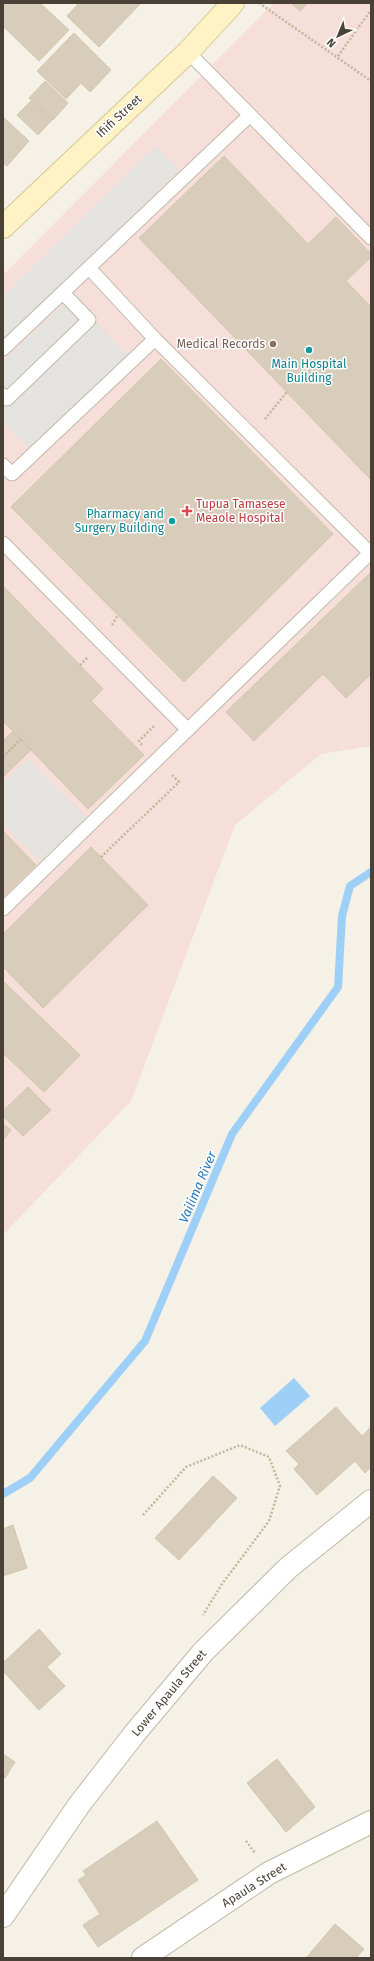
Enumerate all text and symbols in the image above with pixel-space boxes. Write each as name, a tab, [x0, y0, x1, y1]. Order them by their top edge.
north arrow	[318, 16, 358, 56]
text: N	[324, 36, 339, 50]
street label: Ifiifi Street	[94, 91, 145, 140]
place label: Medical Records	[177, 337, 265, 351]
marker: Medical Records	[268, 339, 278, 349]
marker: Main Hospital Building	[304, 345, 314, 355]
place label: Main Hospital Building	[272, 357, 347, 385]
place label: Tupua Tamasese Meaole Hospital	[196, 497, 286, 525]
marker: Tupua Tamasese Meaole Hospital	[181, 505, 193, 517]
place label: Pharmacy and Surgery Building	[75, 507, 165, 535]
marker: Pharmacy and Surgery Building	[167, 516, 177, 526]
water label: Vailima River	[176, 1148, 220, 1225]
street label: Lower Apaula Street	[129, 1646, 210, 1739]
street label: Apaula Street	[219, 1859, 289, 1910]

